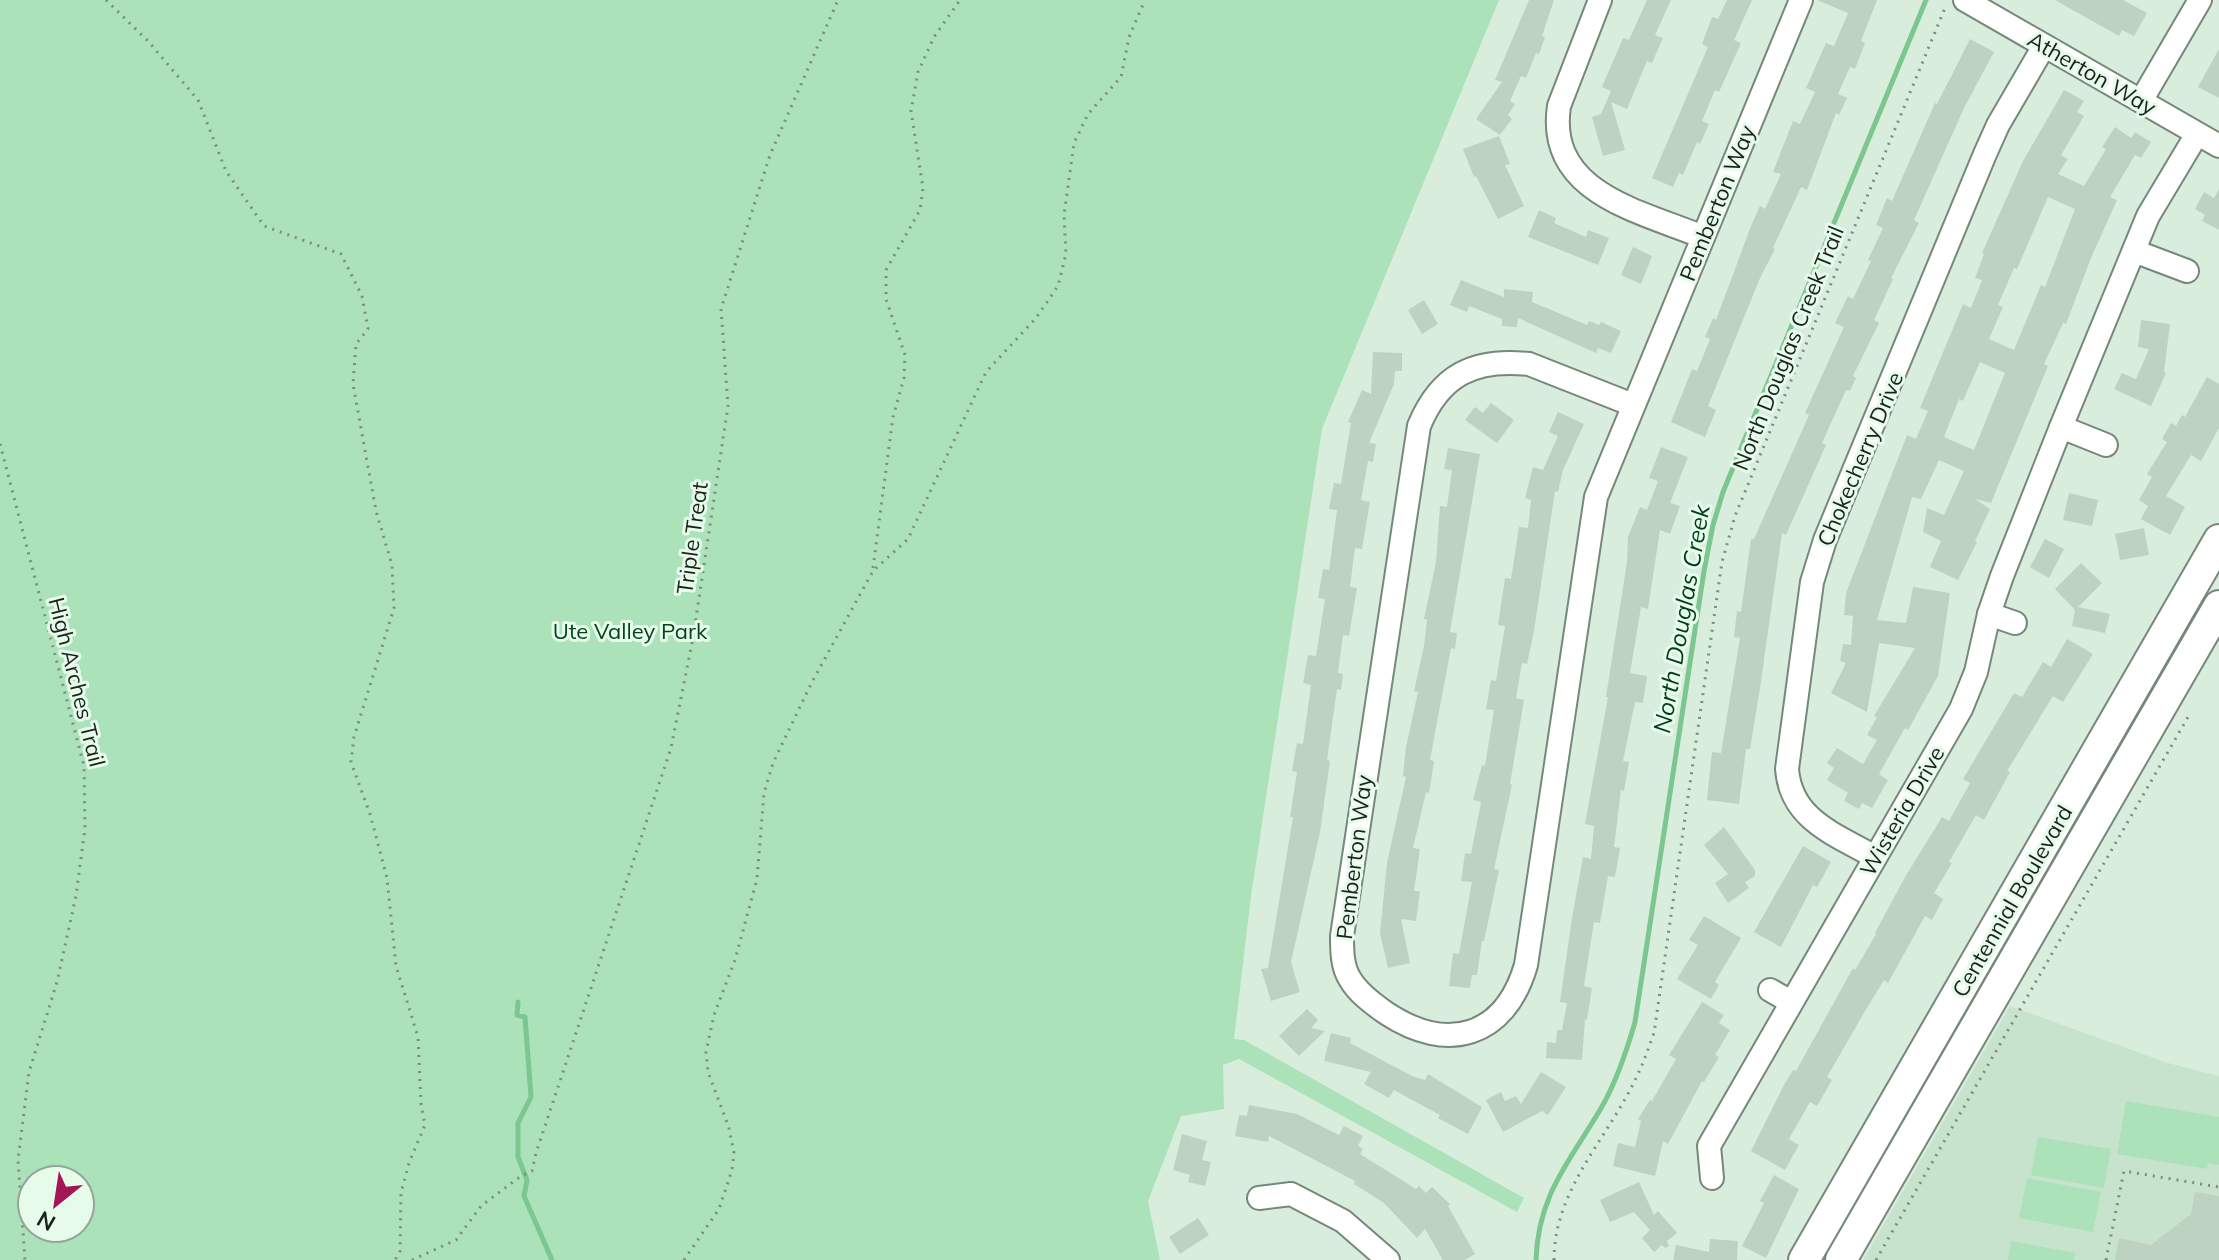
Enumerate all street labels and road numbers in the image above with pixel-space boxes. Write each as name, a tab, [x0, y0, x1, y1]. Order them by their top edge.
street label: Atherton Way	[2023, 25, 2162, 121]
street label: Pemberton Way	[1673, 121, 1761, 285]
street label: North Douglas Creek Trail	[1726, 222, 1850, 474]
street label: Chokecherry Drive	[1811, 368, 1909, 550]
street label: Triple Treat	[670, 480, 714, 596]
street label: High Arches Trail	[42, 594, 112, 770]
street label: Wisteria Drive	[1854, 741, 1950, 881]
street label: Pemberton Way	[1330, 773, 1378, 941]
street label: Centennial Boulevard	[1946, 800, 2078, 1002]

